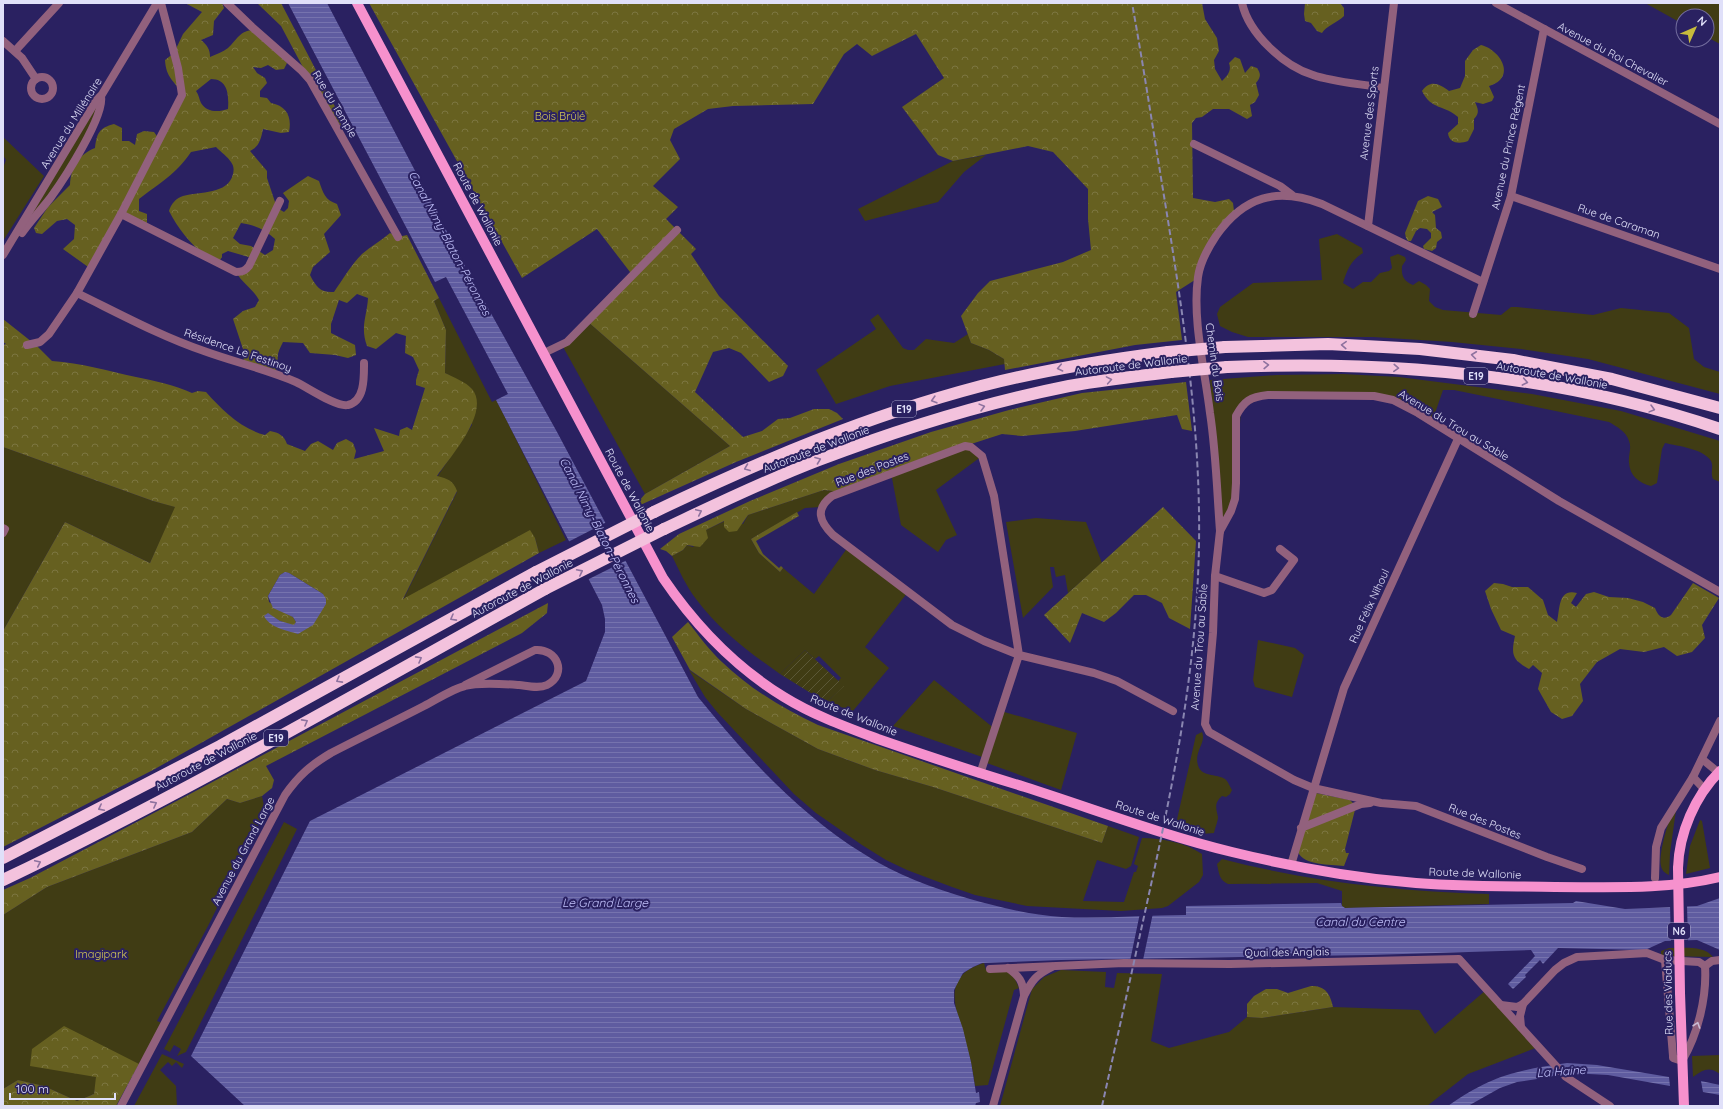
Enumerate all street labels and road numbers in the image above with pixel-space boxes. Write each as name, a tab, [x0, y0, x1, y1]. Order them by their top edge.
street label: Avenue du Roi Chevalier	[1555, 19, 1671, 90]
street label: Avenue des Sports	[1356, 65, 1382, 161]
street label: Rue du Temple	[310, 68, 360, 140]
street label: Avenue du Millénaire	[37, 75, 105, 171]
street label: Avenue du Prince Régent	[1488, 83, 1528, 211]
street label: Route de Wallonie	[450, 160, 506, 248]
street label: Rue de Caraman	[1576, 200, 1662, 242]
street label: Chemin du Bois	[1203, 322, 1227, 402]
street label: Résidence Le Festinoy	[182, 325, 294, 375]
street label: Autoroute de Wallonie	[1074, 351, 1188, 379]
street label: Autoroute de Wallonie	[1495, 358, 1609, 392]
road number: E19	[1464, 368, 1488, 384]
street label: Avenue du Trou au Sable	[1396, 386, 1512, 464]
road number: E19	[892, 401, 916, 417]
street label: Autoroute de Wallonie	[761, 422, 871, 476]
street label: Route de Wallonie	[602, 446, 658, 534]
street label: Rue des Postes	[834, 449, 910, 489]
street label: Autoroute de Wallonie	[469, 555, 575, 621]
street label: Rue Félix Nihoul	[1346, 567, 1392, 645]
street label: Avenue du Trou au Sable	[1188, 583, 1210, 711]
street label: Route de Wallonie	[808, 691, 900, 739]
street label: Autoroute de Wallonie	[153, 728, 259, 794]
road number: E19	[264, 730, 288, 746]
street label: Avenue du Grand Large	[209, 794, 277, 908]
street label: Route de Wallonie	[1114, 797, 1206, 839]
street label: Rue des Postes	[1447, 800, 1523, 842]
street label: Route de Wallonie	[1428, 864, 1522, 882]
road number: N6	[1668, 923, 1690, 939]
street label: Quai des Anglais	[1244, 944, 1330, 960]
street label: Rue des Viaducs	[1660, 951, 1676, 1035]

